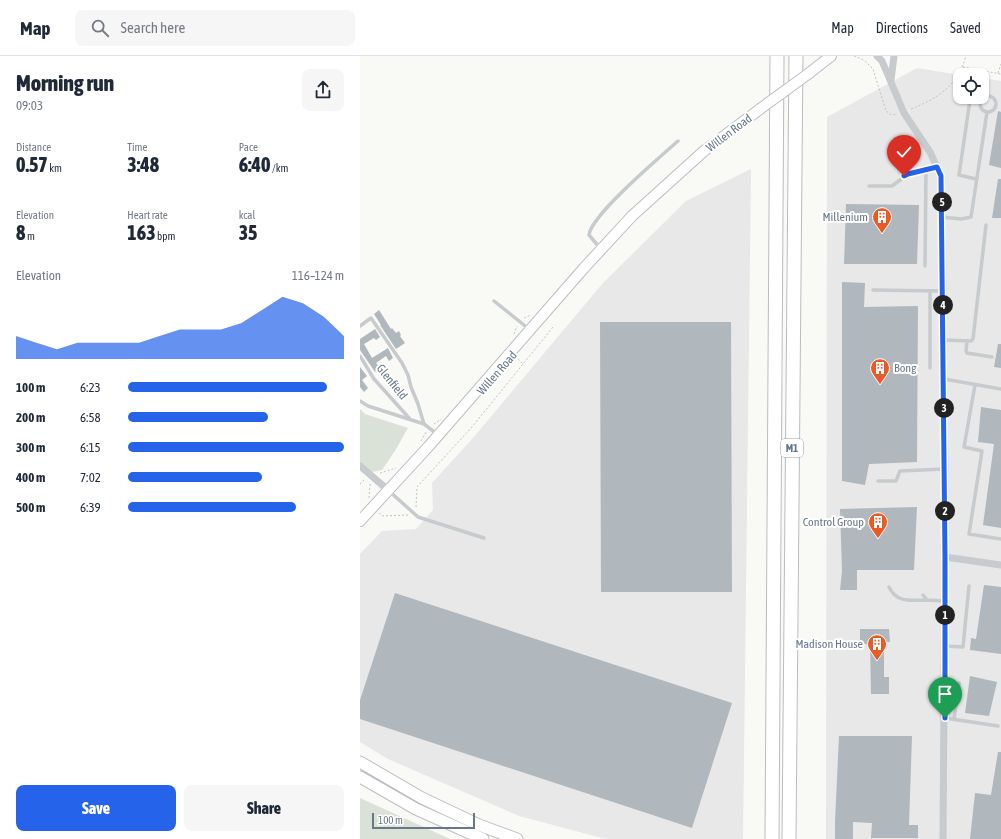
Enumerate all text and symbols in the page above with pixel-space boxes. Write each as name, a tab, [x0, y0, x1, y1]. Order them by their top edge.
search box	[75, 10, 355, 46]
text: Map	[20, 17, 51, 39]
icon: search	[89, 17, 111, 39]
text: Search here	[121, 19, 185, 36]
text: Map	[831, 20, 854, 36]
text: Directions	[876, 20, 928, 36]
text: Saved	[950, 20, 981, 36]
map controls	[953, 68, 989, 104]
button: locate	[953, 68, 989, 104]
button: share	[302, 69, 344, 111]
text: Morning run	[16, 70, 114, 96]
text: 09:03	[16, 98, 43, 113]
street label: Willen Road	[703, 111, 755, 155]
pin	[887, 135, 921, 176]
text: Distance	[16, 141, 51, 153]
text: Time	[127, 141, 147, 153]
text: Pace	[239, 141, 258, 153]
icon: check	[893, 141, 915, 163]
text: 0.57	[16, 153, 48, 176]
text: 3:48	[127, 153, 159, 176]
text: 6:40	[239, 153, 270, 176]
text: km	[48, 162, 62, 174]
text: /km	[270, 162, 288, 174]
pin: 5	[932, 192, 952, 212]
text: 5	[939, 196, 945, 208]
building icon: Millenium	[871, 206, 893, 234]
text: Elevation	[16, 209, 54, 221]
text: Heart rate	[127, 209, 168, 221]
text: kcal	[239, 209, 255, 221]
place label: Millenium	[822, 210, 868, 224]
text: 8	[16, 221, 25, 244]
text: 163	[127, 221, 156, 244]
text: 35	[239, 221, 257, 244]
text: m	[25, 230, 35, 242]
text: bpm	[156, 230, 175, 242]
text: Elevation	[16, 268, 61, 283]
text: 116–124 m	[292, 268, 344, 283]
pin: 4	[933, 295, 953, 315]
text: 4	[940, 299, 946, 311]
street label: Willen Road	[474, 348, 520, 398]
building icon: Bong	[869, 357, 891, 385]
place label: Bong	[894, 361, 917, 375]
street label: Glenfield	[374, 362, 410, 402]
text: 100 m	[16, 380, 45, 395]
text: 6:23	[80, 380, 101, 395]
pin: 3	[934, 398, 954, 418]
text: 3	[941, 402, 947, 414]
text: 200 m	[16, 410, 45, 425]
text: 6:58	[80, 410, 101, 425]
road number: M1	[781, 439, 803, 457]
text: 300 m	[16, 440, 45, 455]
text: 6:15	[80, 440, 101, 455]
text: 400 m	[16, 470, 45, 485]
text: 7:02	[80, 470, 101, 485]
text: 500 m	[16, 500, 45, 515]
text: 6:39	[80, 500, 101, 515]
pin: 2	[935, 501, 955, 521]
text: 2	[942, 505, 948, 517]
building icon: Control Group	[867, 511, 889, 539]
place label: Control Group	[803, 515, 864, 529]
pin: 1	[935, 605, 955, 625]
text: 1	[942, 609, 948, 621]
building icon: Madison House	[866, 633, 888, 661]
place label: Madison House	[795, 637, 863, 651]
pin	[928, 677, 962, 718]
icon: arrive	[934, 683, 956, 705]
button: Save	[16, 785, 176, 831]
button: Share	[184, 785, 344, 831]
scale bar	[372, 811, 475, 830]
text: 100 m	[378, 814, 403, 826]

